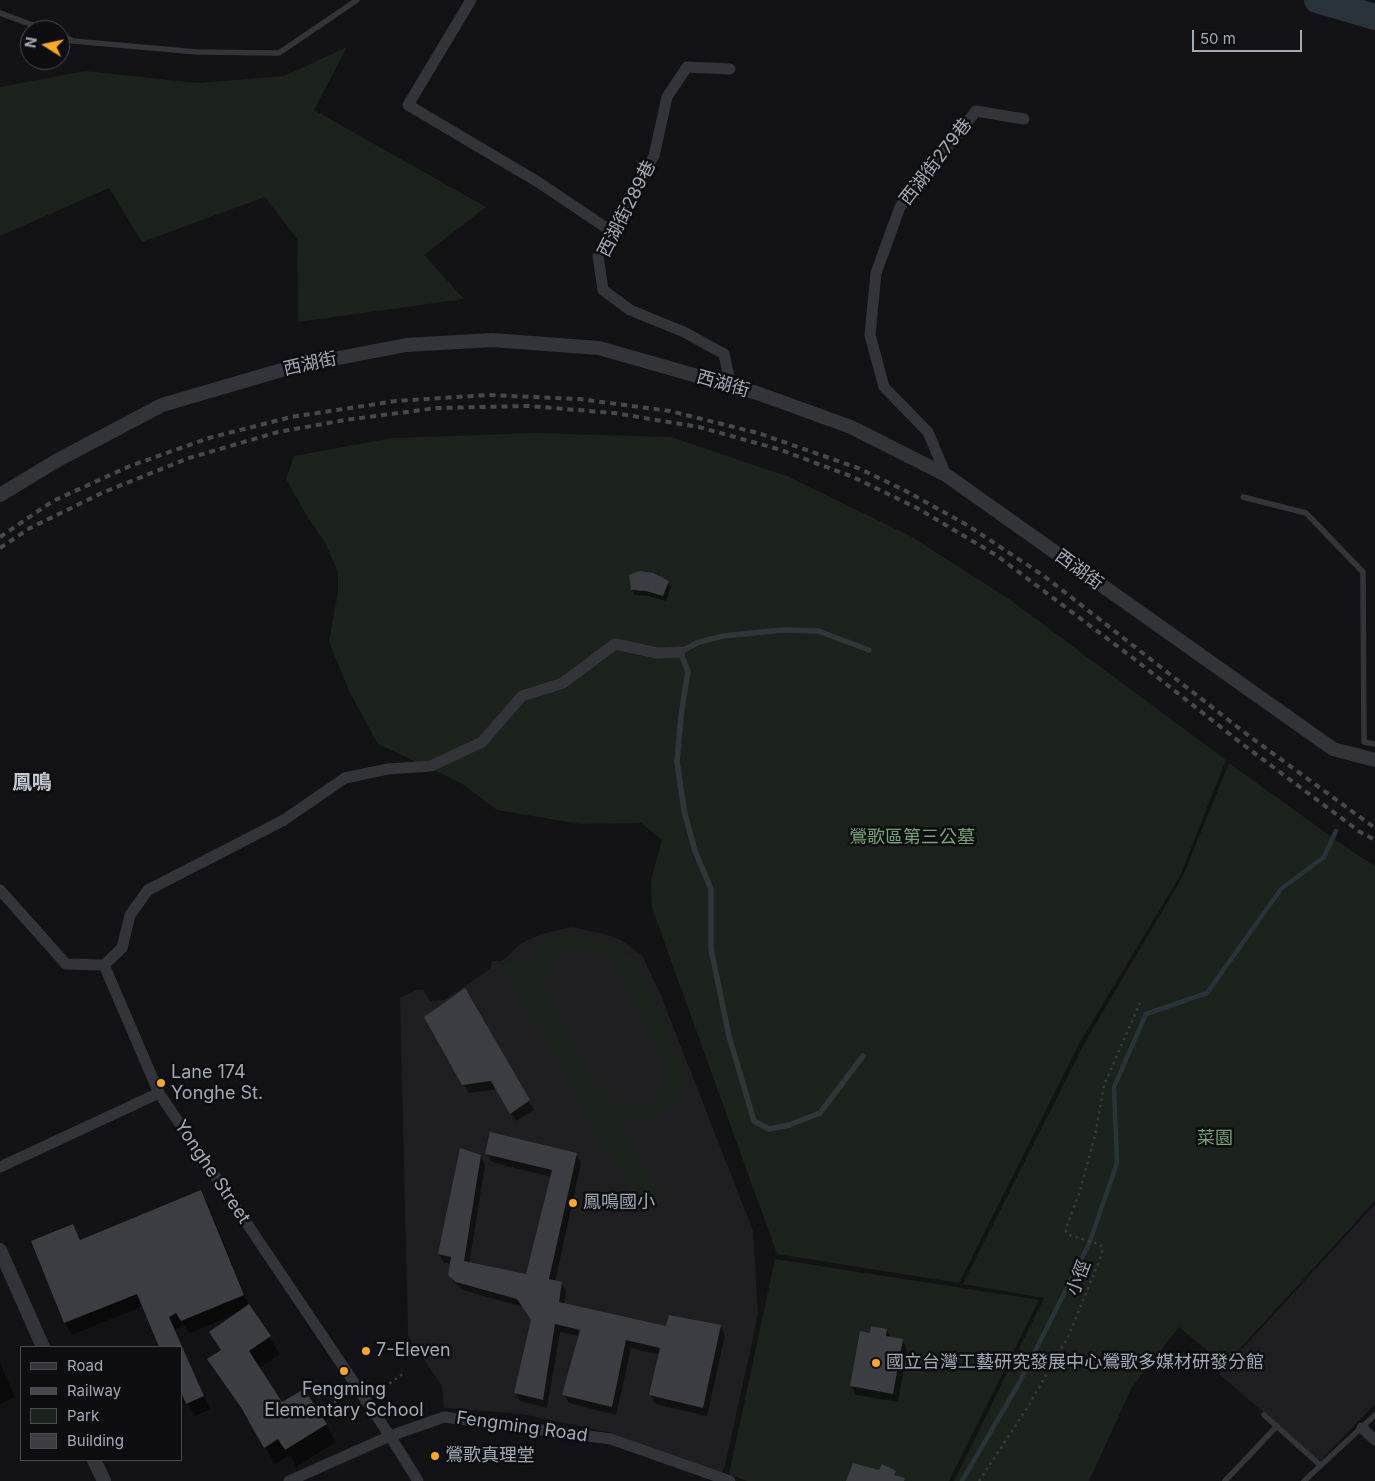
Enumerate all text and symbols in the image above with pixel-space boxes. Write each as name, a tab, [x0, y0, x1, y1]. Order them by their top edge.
north arrow	[20, 20, 70, 70]
scale bar	[1195, 20, 1305, 52]
text: 50 m	[1200, 29, 1236, 48]
text: N	[21, 36, 40, 49]
street label: 西湖街279巷	[895, 114, 977, 210]
street label: 西湖街289巷	[593, 157, 661, 261]
street label: 西湖街	[281, 348, 339, 380]
street label: 西湖街	[694, 366, 752, 402]
street label: 西湖街	[1051, 545, 1107, 595]
district label: 鳳鳴	[12, 771, 52, 795]
park label: 鶯歌區第三公墓	[849, 827, 975, 849]
place label: Lane 174 Yonghe St.	[171, 1062, 263, 1104]
marker: Lane 174 Yonghe St.	[155, 1077, 167, 1089]
street label: Yonghe Street	[169, 1116, 255, 1228]
park label: 菜園	[1197, 1128, 1233, 1150]
place label: 鳳鳴國小	[583, 1192, 655, 1214]
marker: 鳳鳴國小	[567, 1197, 579, 1209]
street label: 小徑	[1062, 1257, 1096, 1299]
place label: 7-Eleven	[376, 1340, 451, 1362]
marker: 7-Eleven	[360, 1345, 372, 1357]
legend	[20, 1346, 182, 1461]
place label: 國立台灣工藝研究發展中心鶯歌多媒材研發分館	[886, 1352, 1264, 1374]
text: Road	[67, 1356, 103, 1375]
marker: 國立台灣工藝研究發展中心鶯歌多媒材研發分館	[870, 1357, 882, 1369]
marker: Fengming Elementary School	[338, 1365, 350, 1377]
place label: Fengming Elementary School	[264, 1379, 424, 1422]
text: Railway	[67, 1381, 121, 1400]
text: Park	[67, 1406, 99, 1425]
street label: Fengming Road	[455, 1407, 589, 1447]
text: Building	[67, 1431, 124, 1450]
place label: 鶯歌真理堂	[445, 1445, 535, 1467]
marker: 鶯歌真理堂	[429, 1450, 441, 1462]

